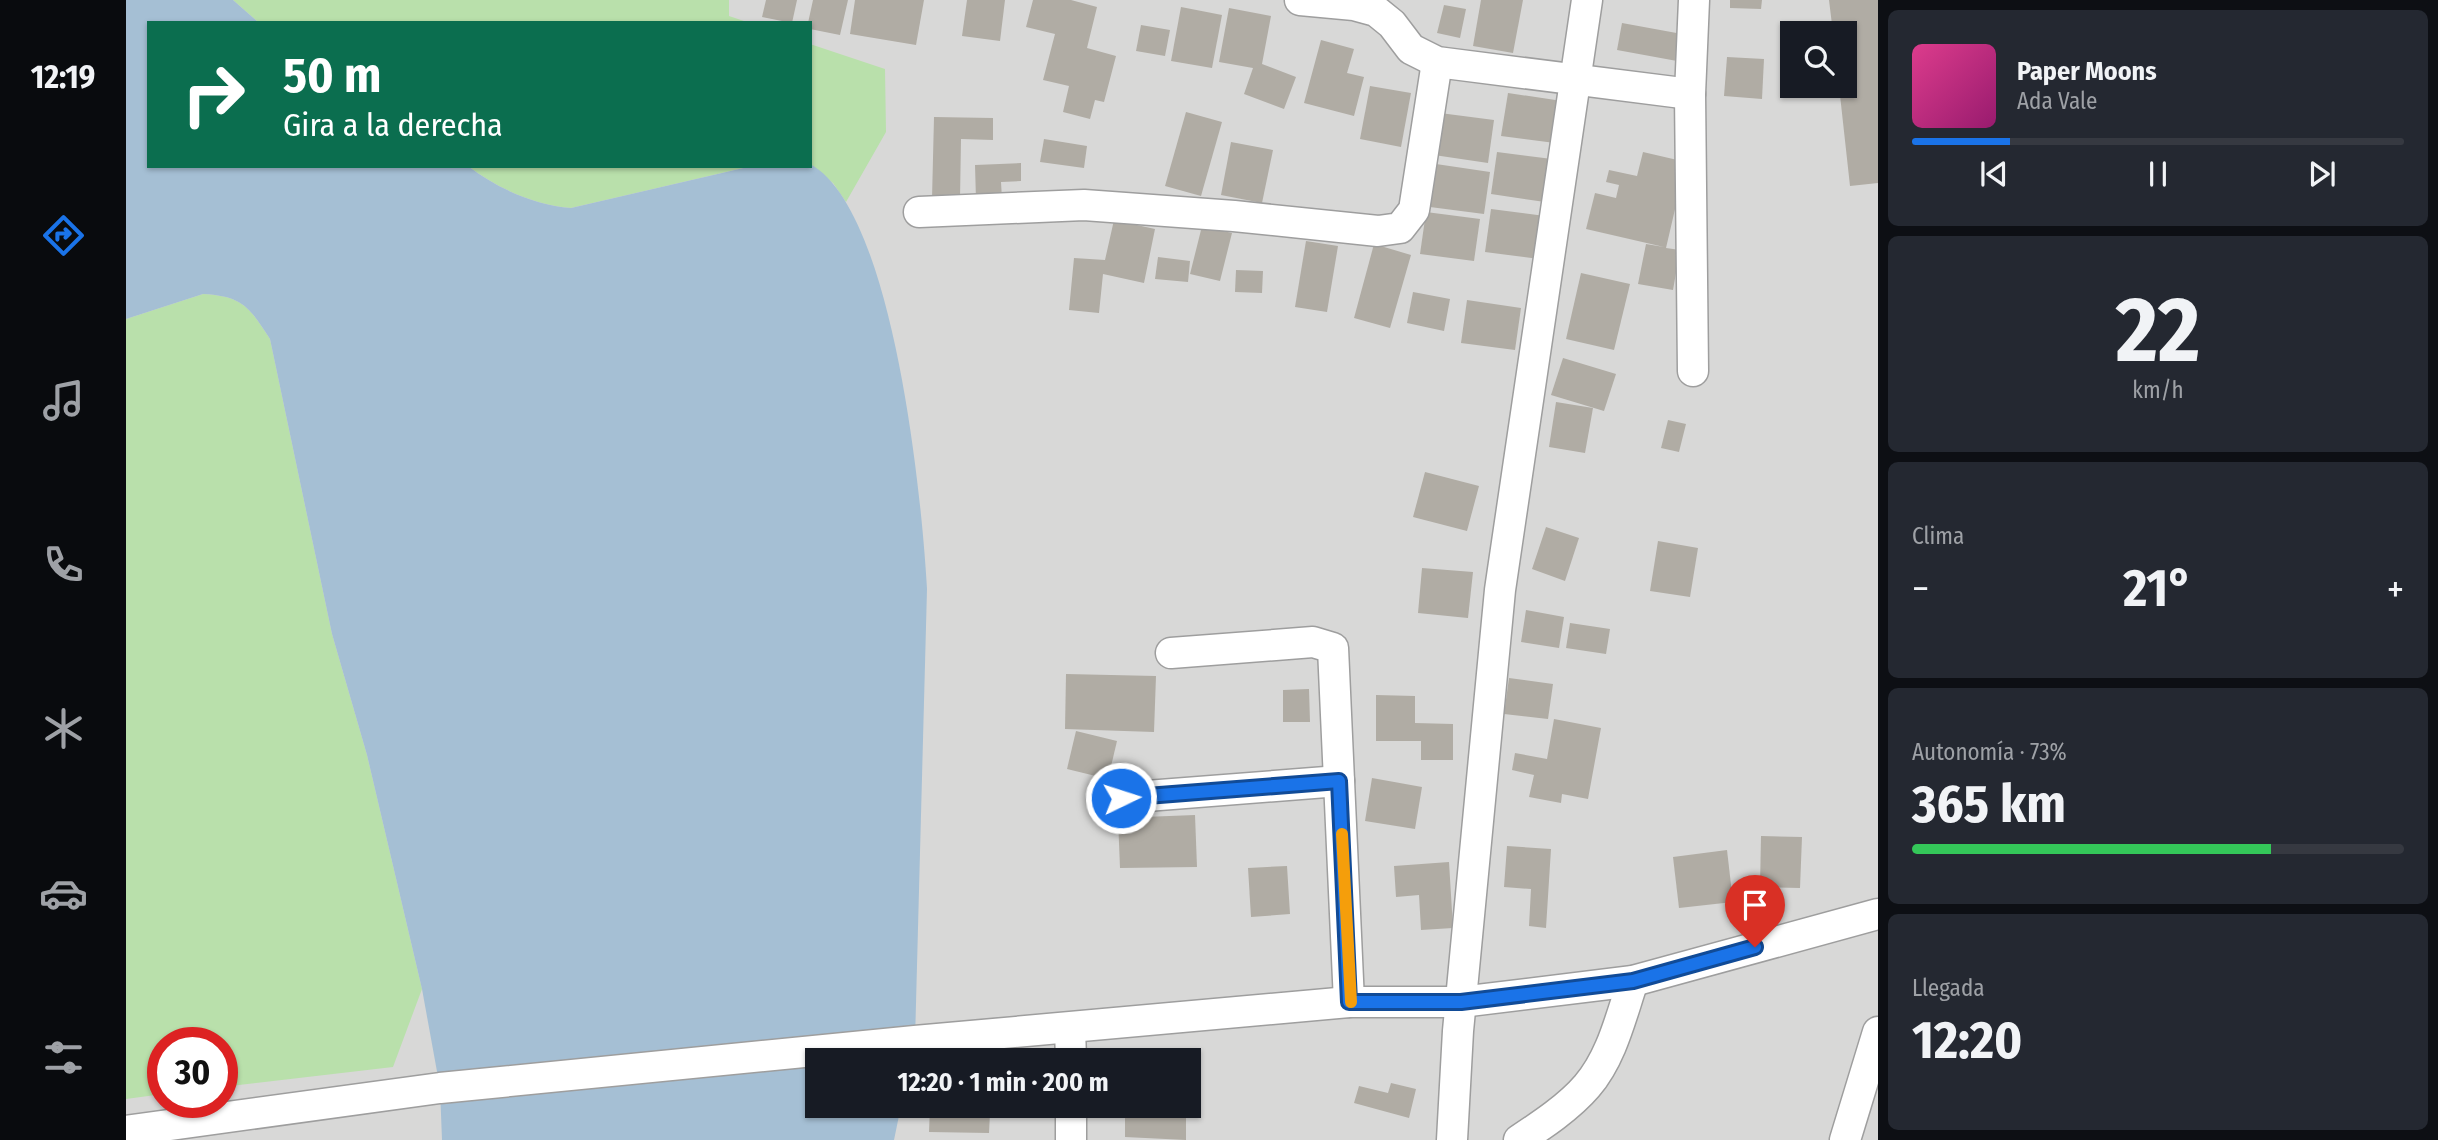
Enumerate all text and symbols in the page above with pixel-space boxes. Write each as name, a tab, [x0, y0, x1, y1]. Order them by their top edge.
map controls	[1780, 21, 1857, 98]
button: search	[1780, 21, 1857, 98]
text: 50 m	[283, 46, 381, 105]
icon: right	[168, 49, 259, 140]
text: Paper Moons	[2017, 56, 2157, 87]
text: 12:19	[31, 58, 95, 96]
text: Ada Vale	[2017, 87, 2097, 115]
text: Gira a la derecha	[283, 106, 503, 144]
icon: previous	[1975, 155, 2013, 193]
icon: pause	[2139, 155, 2177, 193]
icon: next	[2303, 155, 2341, 193]
icon: directions	[39, 211, 88, 260]
text: 22	[2116, 276, 2200, 385]
icon: music	[39, 376, 88, 425]
text: km/h	[2132, 376, 2184, 404]
text: Clima	[1912, 522, 1964, 550]
icon: phone	[39, 540, 88, 589]
text: 21°	[2123, 557, 2193, 620]
text: −	[1912, 566, 1929, 612]
text: +	[2387, 566, 2404, 612]
icon: climate	[39, 704, 88, 753]
text: Autonomía · 73%	[1912, 738, 2067, 766]
position arrow	[1084, 761, 1158, 835]
text: 365 km	[1912, 773, 2066, 836]
icon: car	[39, 869, 88, 918]
pin	[1725, 875, 1785, 947]
icon: arrive	[1736, 886, 1774, 924]
text: Llegada	[1912, 974, 1984, 1002]
text: 12:20	[1912, 1009, 2022, 1072]
speed limit sign: 30	[147, 1027, 238, 1118]
icon: filters	[39, 1033, 88, 1082]
text: 12:20 · 1 min · 200 m	[897, 1067, 1109, 1098]

